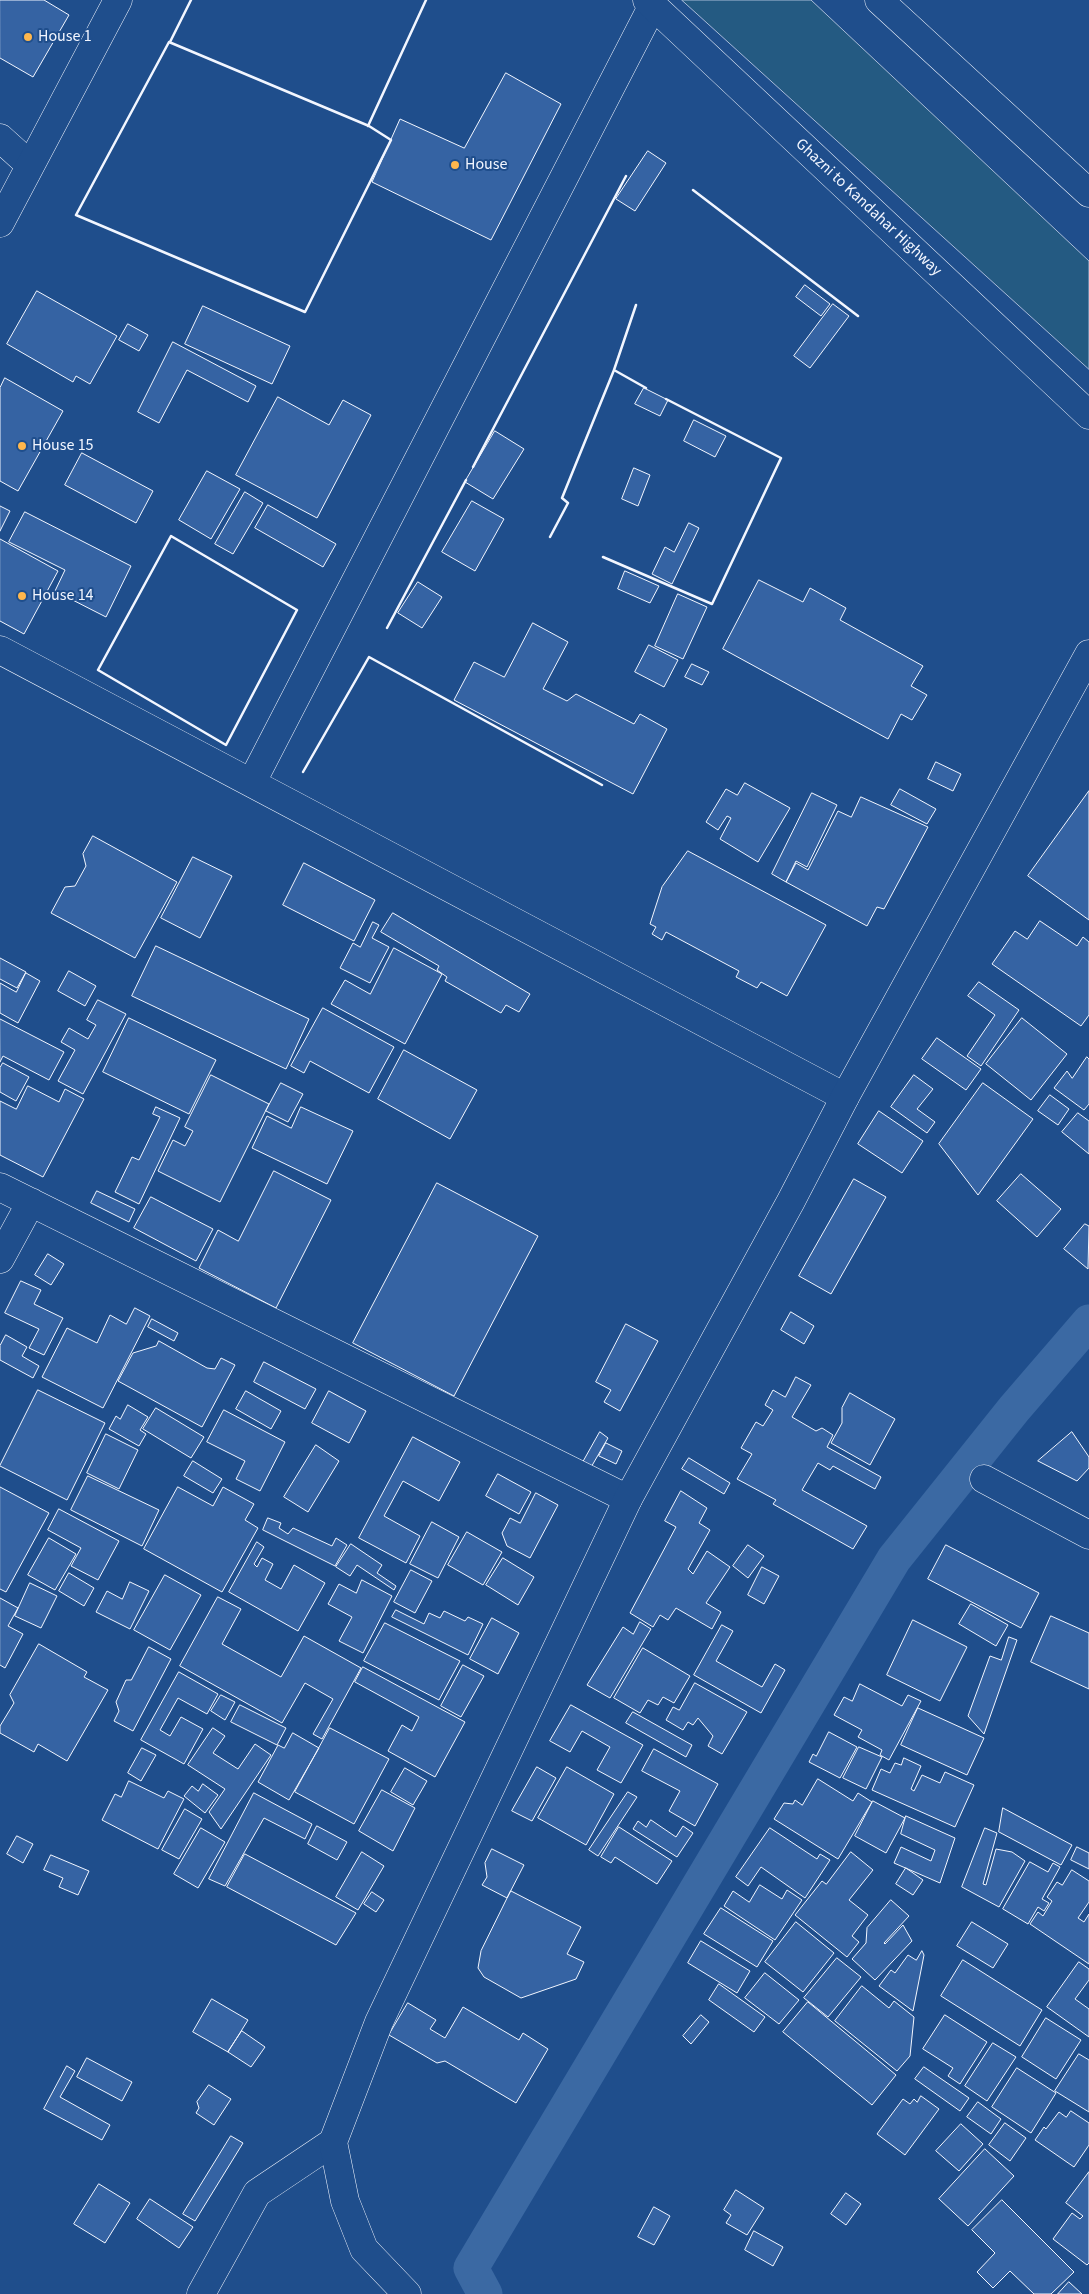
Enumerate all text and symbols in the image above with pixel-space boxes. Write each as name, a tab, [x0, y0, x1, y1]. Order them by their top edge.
place label: House 1	[38, 27, 92, 47]
marker: House 1	[22, 31, 34, 43]
street label: Ghazni to Kandahar Highway	[791, 135, 945, 281]
place label: House	[465, 155, 507, 175]
marker: House	[449, 159, 461, 171]
place label: House 15	[32, 436, 94, 456]
marker: House 15	[16, 440, 28, 452]
place label: House 14	[32, 586, 94, 606]
marker: House 14	[16, 590, 28, 602]

